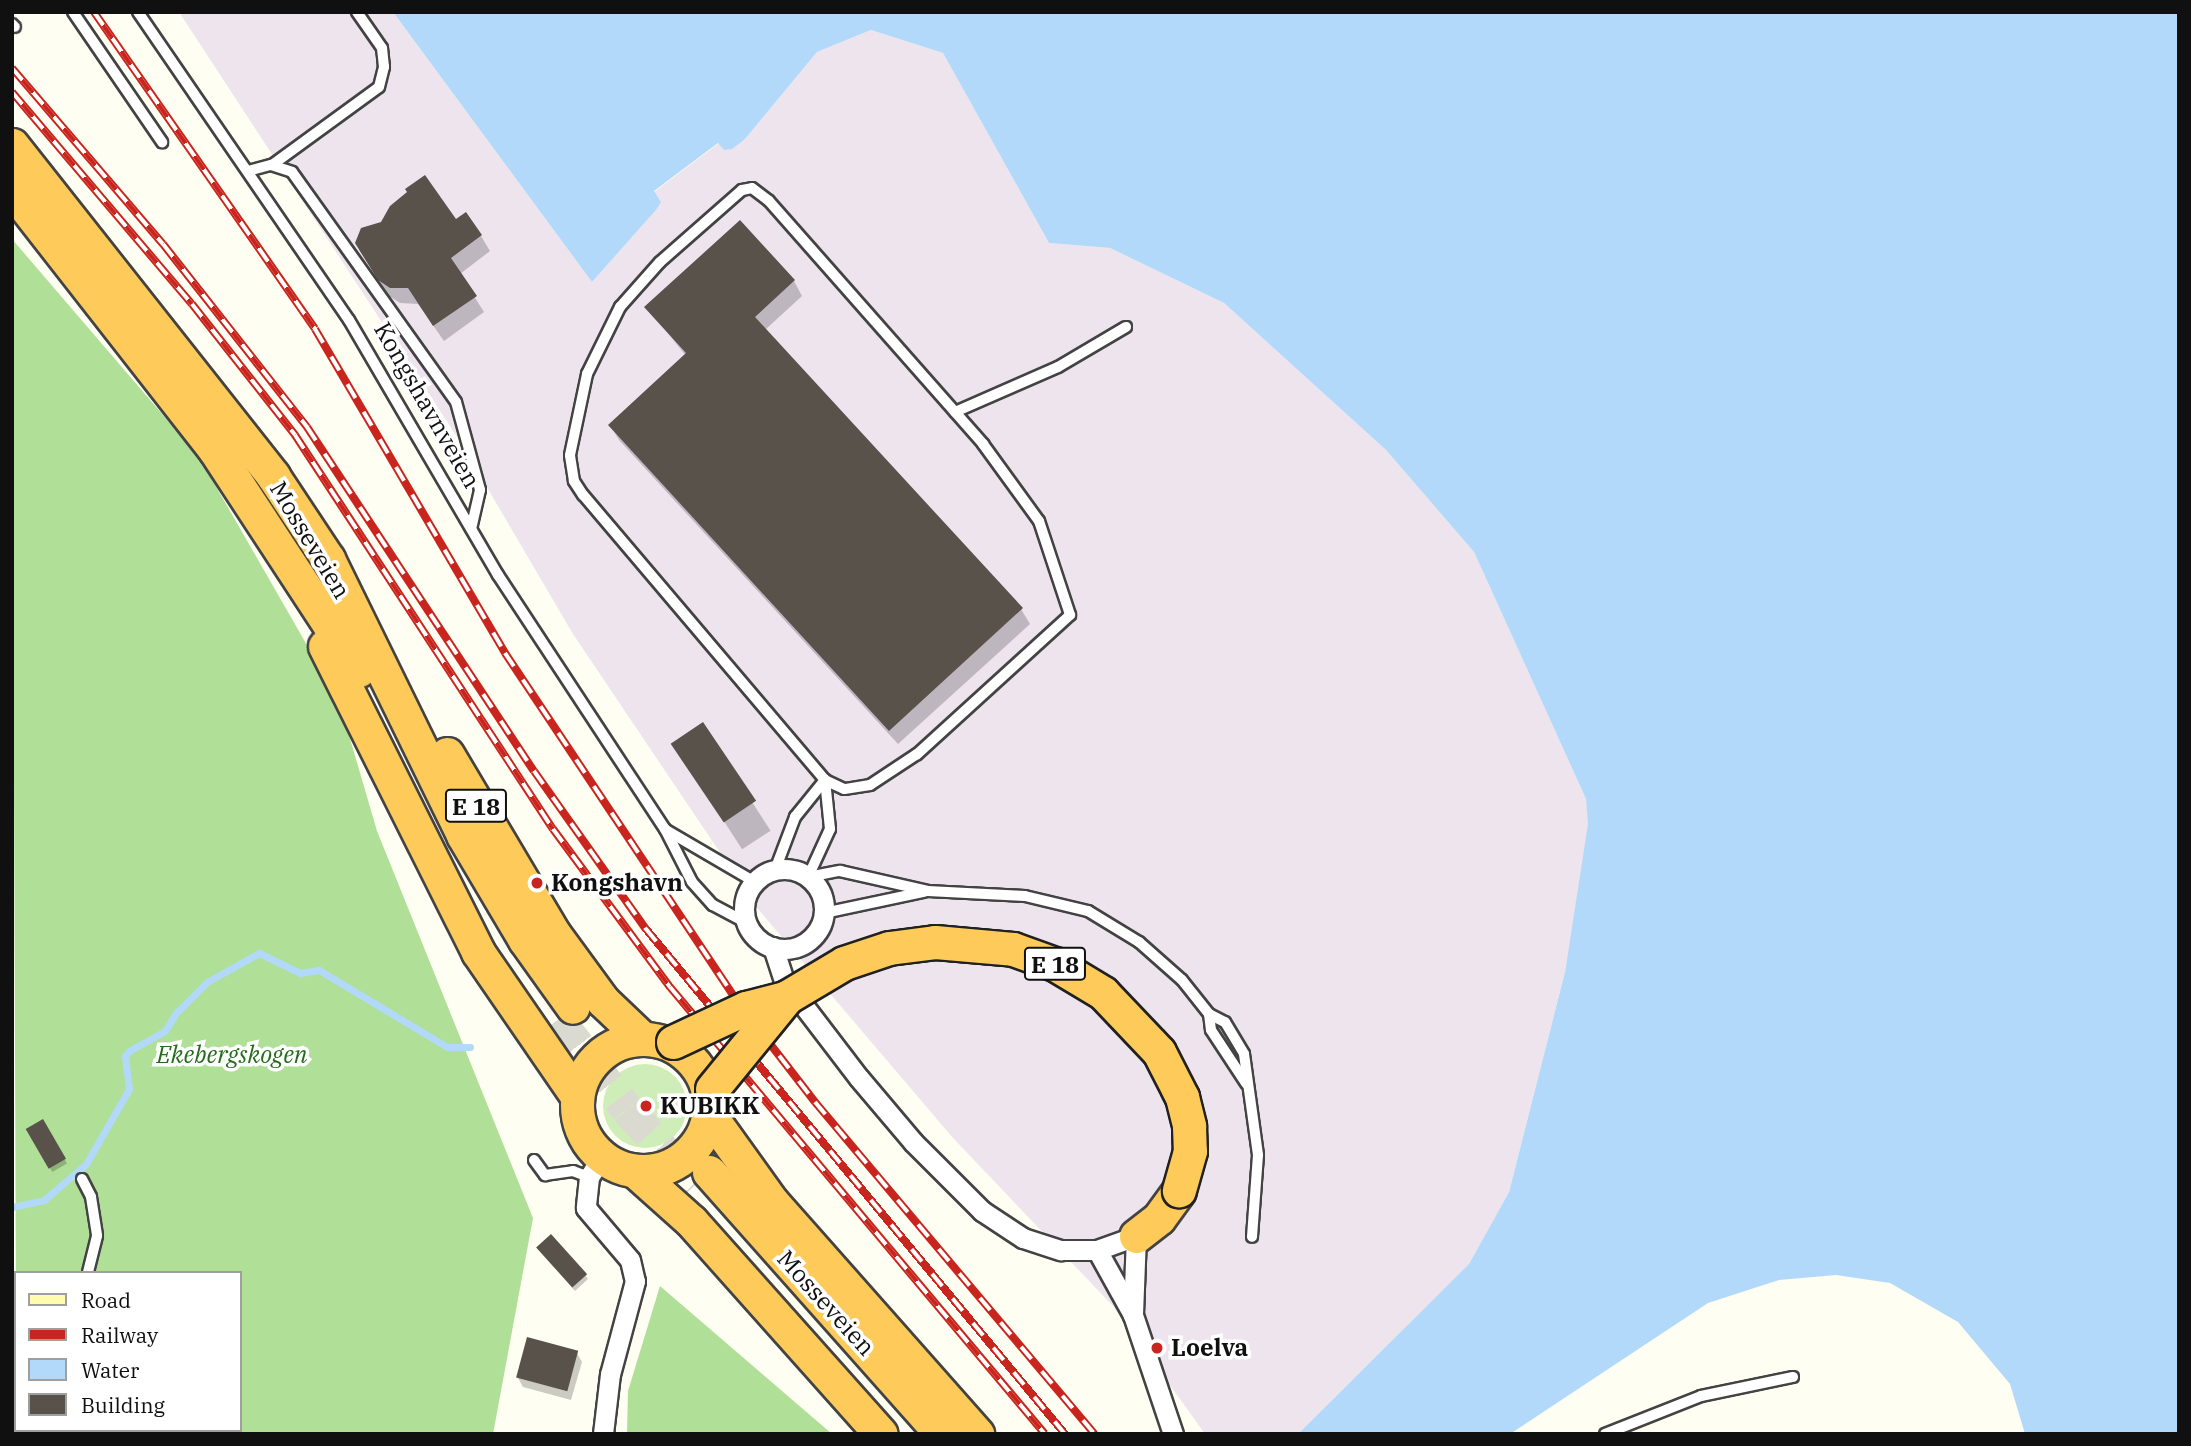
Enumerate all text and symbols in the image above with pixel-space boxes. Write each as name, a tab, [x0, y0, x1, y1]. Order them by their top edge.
street label: Kongshavnveien	[368, 317, 486, 493]
street label: Mosseveien	[264, 476, 356, 604]
road number: E 18	[444, 786, 508, 826]
place label: Kongshavn	[551, 869, 683, 897]
marker: Kongshavn	[529, 875, 545, 891]
road number: E 18	[1024, 945, 1086, 984]
park label: Ekebergskogen	[157, 1041, 307, 1069]
place label: KUBIKK	[660, 1092, 760, 1120]
marker: KUBIKK	[638, 1098, 654, 1114]
street label: Mosseveien	[771, 1244, 881, 1362]
legend	[14, 1271, 242, 1432]
text: Road	[81, 1286, 131, 1314]
text: Railway	[81, 1321, 158, 1349]
place label: Loelva	[1171, 1334, 1248, 1362]
marker: Loelva	[1149, 1340, 1165, 1356]
text: Water	[81, 1356, 139, 1384]
text: Building	[81, 1391, 165, 1419]

